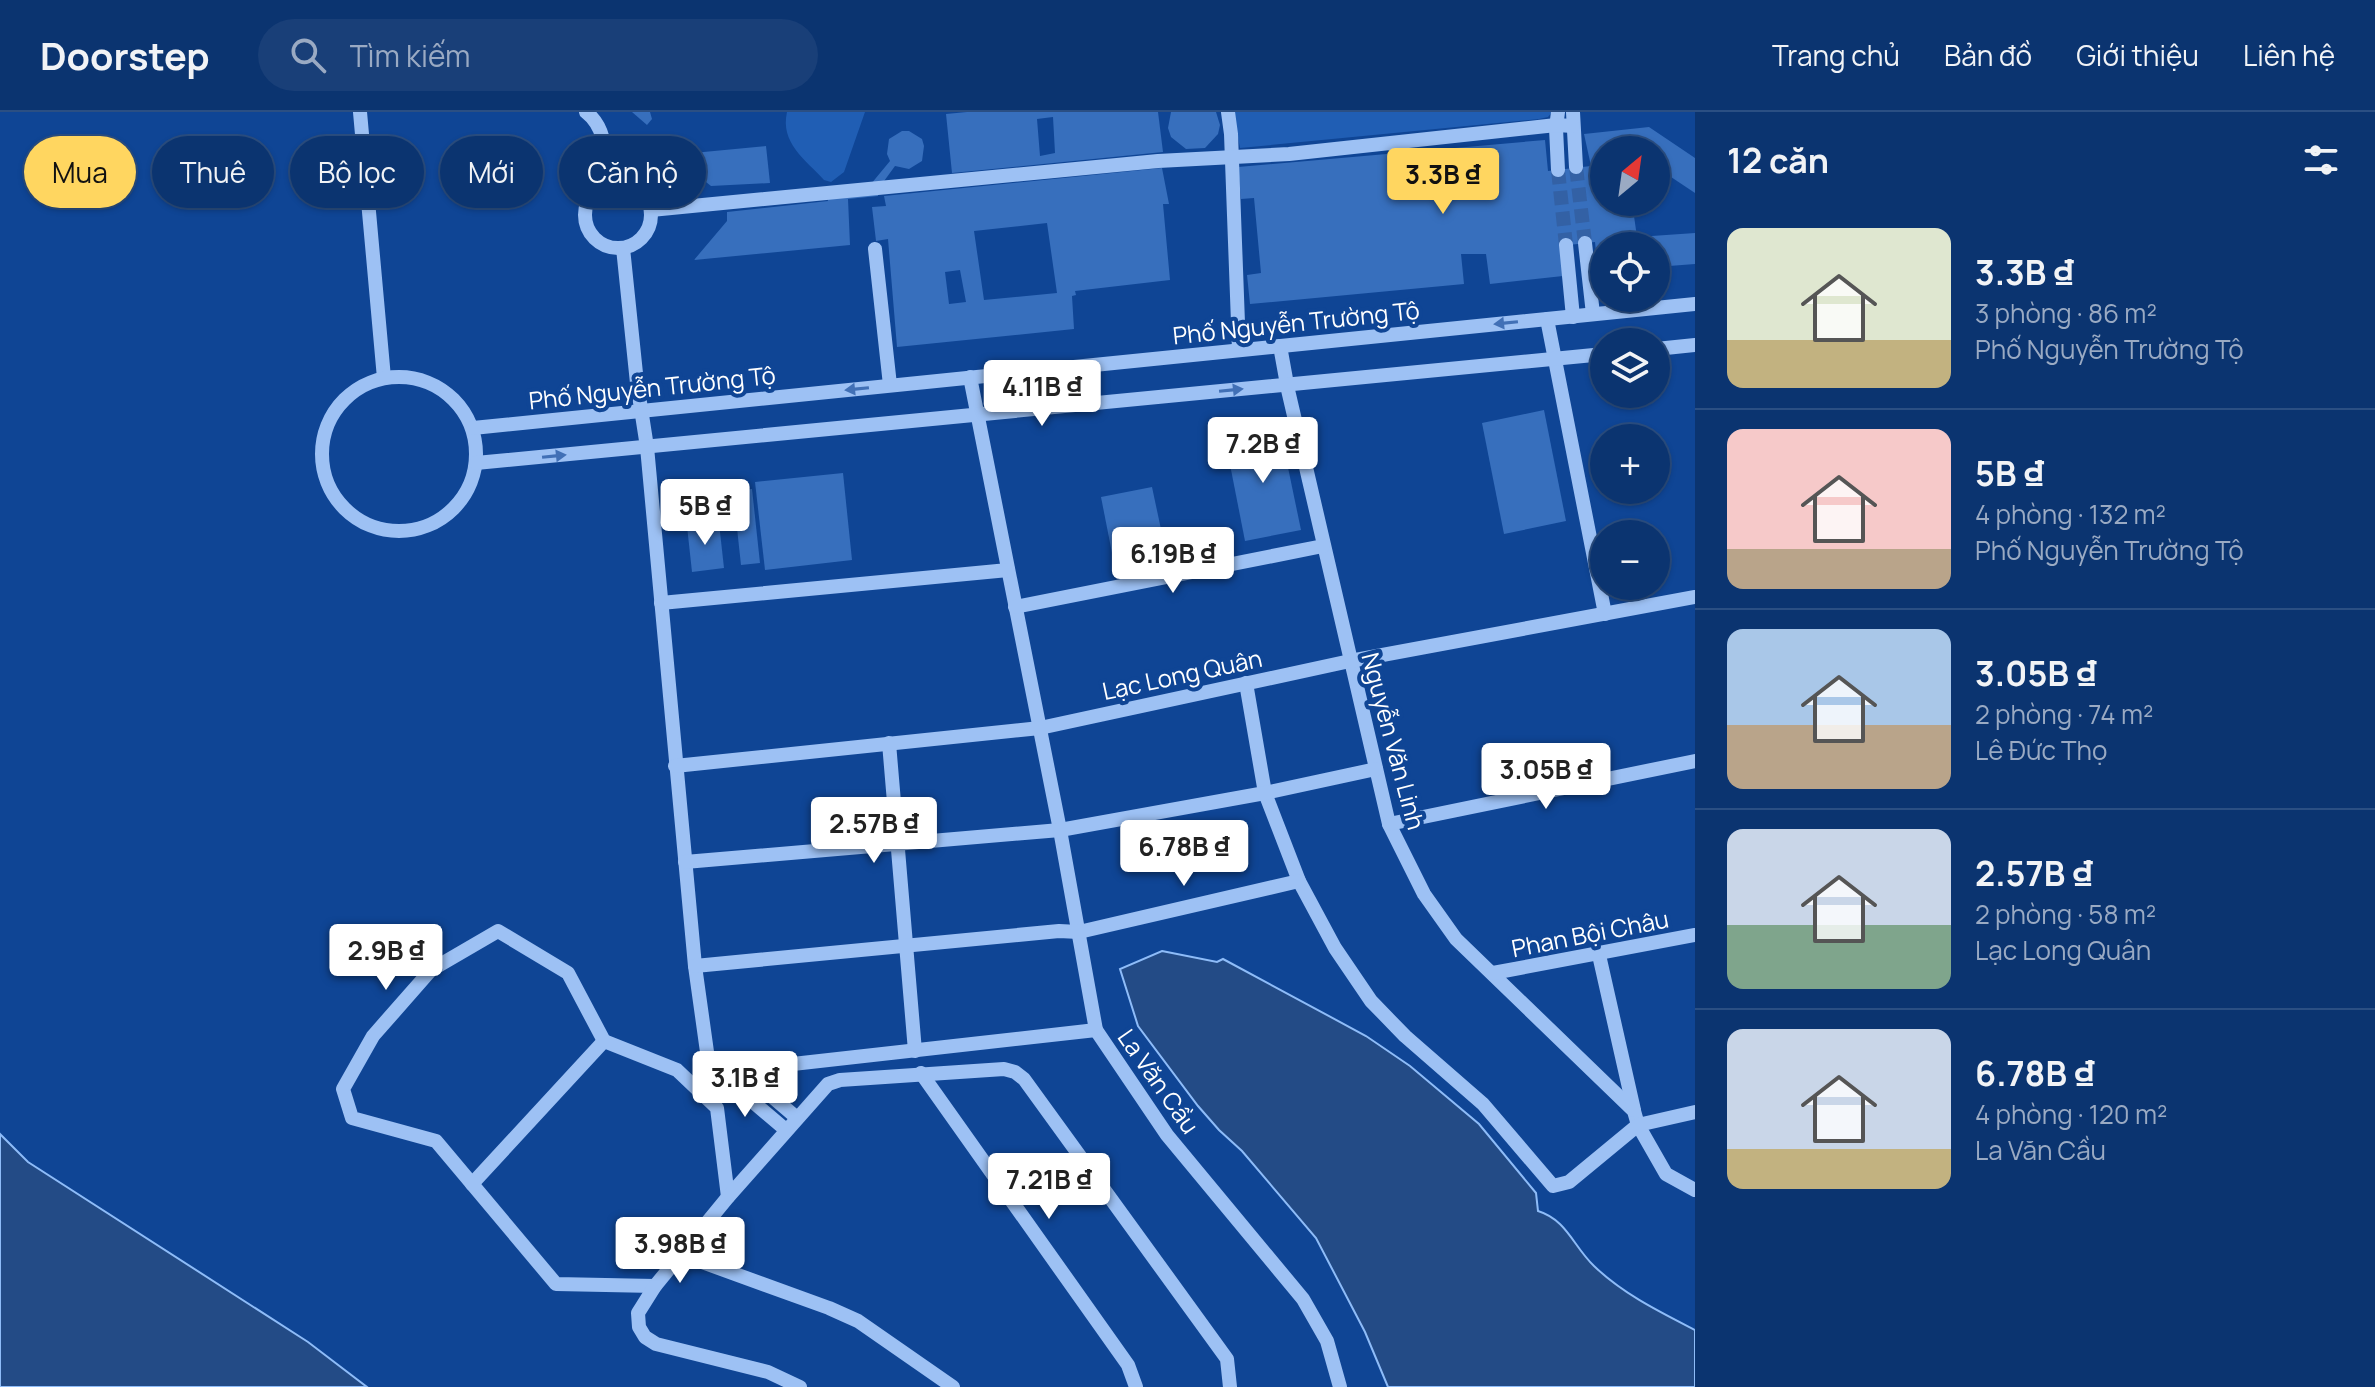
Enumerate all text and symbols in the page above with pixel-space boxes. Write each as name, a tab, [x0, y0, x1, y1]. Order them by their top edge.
search box	[258, 19, 818, 91]
text: Doorstep	[40, 29, 210, 81]
icon: search	[286, 33, 330, 77]
text: Tìm kiếm	[350, 35, 470, 76]
text: Trang chủ	[1772, 36, 1900, 74]
text: Bản đồ	[1944, 36, 2032, 74]
text: Giới thiệu	[2076, 36, 2199, 74]
text: Liên hệ	[2243, 36, 2335, 74]
chip: Mua	[24, 136, 136, 208]
chip: Thuê	[152, 136, 274, 208]
chip: Bộ lọc	[290, 136, 424, 208]
chip: Mới	[440, 136, 543, 208]
chip: Căn hộ	[559, 136, 706, 208]
north arrow	[1590, 136, 1670, 216]
map controls	[1590, 136, 1670, 600]
text: 12 căn	[1727, 137, 1829, 183]
icon: filters	[2299, 138, 2343, 182]
pin: 3.3B ₫	[1378, 148, 1508, 216]
text: 3.3B ₫	[1405, 156, 1481, 192]
button: locate	[1590, 232, 1670, 312]
text: 3.3B ₫	[1975, 249, 2074, 295]
icon: home	[1791, 260, 1887, 356]
street label: Phố Nguyễn Trường Tộ	[1171, 293, 1421, 351]
text: 3 phòng · 86 m²	[1975, 295, 2157, 331]
one-way arrow	[1493, 317, 1518, 330]
button: layers	[1590, 328, 1670, 408]
text: Phố Nguyễn Trường Tộ	[1975, 331, 2244, 367]
street label: Phố Nguyễn Trường Tộ	[527, 358, 777, 416]
pin: 4.11B ₫	[968, 360, 1116, 428]
text: 4.11B ₫	[1002, 368, 1082, 404]
one-way arrow	[844, 382, 869, 395]
one-way arrow	[1219, 384, 1244, 397]
pin: 7.2B ₫	[1198, 417, 1328, 485]
button: +	[1590, 424, 1670, 504]
text: 7.2B ₫	[1226, 425, 1300, 461]
one-way arrow	[542, 449, 567, 462]
text: 5B ₫	[1975, 450, 2044, 496]
icon: home	[1791, 461, 1887, 557]
pin: 5B ₫	[658, 479, 752, 547]
text: 5B ₫	[679, 487, 731, 523]
text: 4 phòng · 132 m²	[1975, 496, 2166, 532]
button: −	[1590, 520, 1670, 600]
pin: 6.19B ₫	[1099, 527, 1247, 595]
text: Phố Nguyễn Trường Tộ	[1975, 532, 2244, 568]
text: 6.19B ₫	[1130, 535, 1216, 571]
street label: Lạc Long Quân	[1099, 641, 1265, 707]
street label: Nguyễn Văn Linh	[1355, 649, 1433, 833]
text: 3.05B ₫	[1975, 650, 2097, 696]
icon: home	[1791, 661, 1887, 757]
text: 2 phòng · 74 m²	[1975, 696, 2153, 732]
text: Lê Đức Thọ	[1975, 732, 2107, 768]
pin: 3.05B ₫	[1472, 743, 1620, 811]
text: 3.05B ₫	[1499, 751, 1593, 787]
pin: 2.57B ₫	[800, 797, 948, 865]
text: 2.57B ₫	[829, 805, 919, 841]
pin: 6.78B ₫	[1110, 820, 1258, 888]
text: 6.78B ₫	[1138, 828, 1230, 864]
text: 2.57B ₫	[1975, 850, 2093, 896]
icon: home	[1791, 861, 1887, 957]
text: 2 phòng · 58 m²	[1975, 896, 2156, 932]
street label: Phan Bội Châu	[1509, 902, 1671, 964]
pin: 2.9B ₫	[321, 924, 451, 992]
text: 2.9B ₫	[347, 932, 425, 968]
text: Lạc Long Quân	[1975, 932, 2151, 968]
street label: La Văn Cầu	[1111, 1022, 1207, 1140]
text: 6.78B ₫	[1975, 1050, 2095, 1096]
pin: 3.1B ₫	[680, 1051, 810, 1119]
text: 3.1B ₫	[711, 1059, 779, 1095]
icon: home	[1791, 1061, 1887, 1157]
text: 4 phòng · 120 m²	[1975, 1096, 2167, 1132]
text: La Văn Cầu	[1975, 1132, 2106, 1168]
pin: 7.21B ₫	[975, 1153, 1123, 1221]
text: 7.21B ₫	[1006, 1161, 1092, 1197]
pin: 3.98B ₫	[606, 1217, 754, 1285]
text: 3.98B ₫	[634, 1225, 726, 1261]

